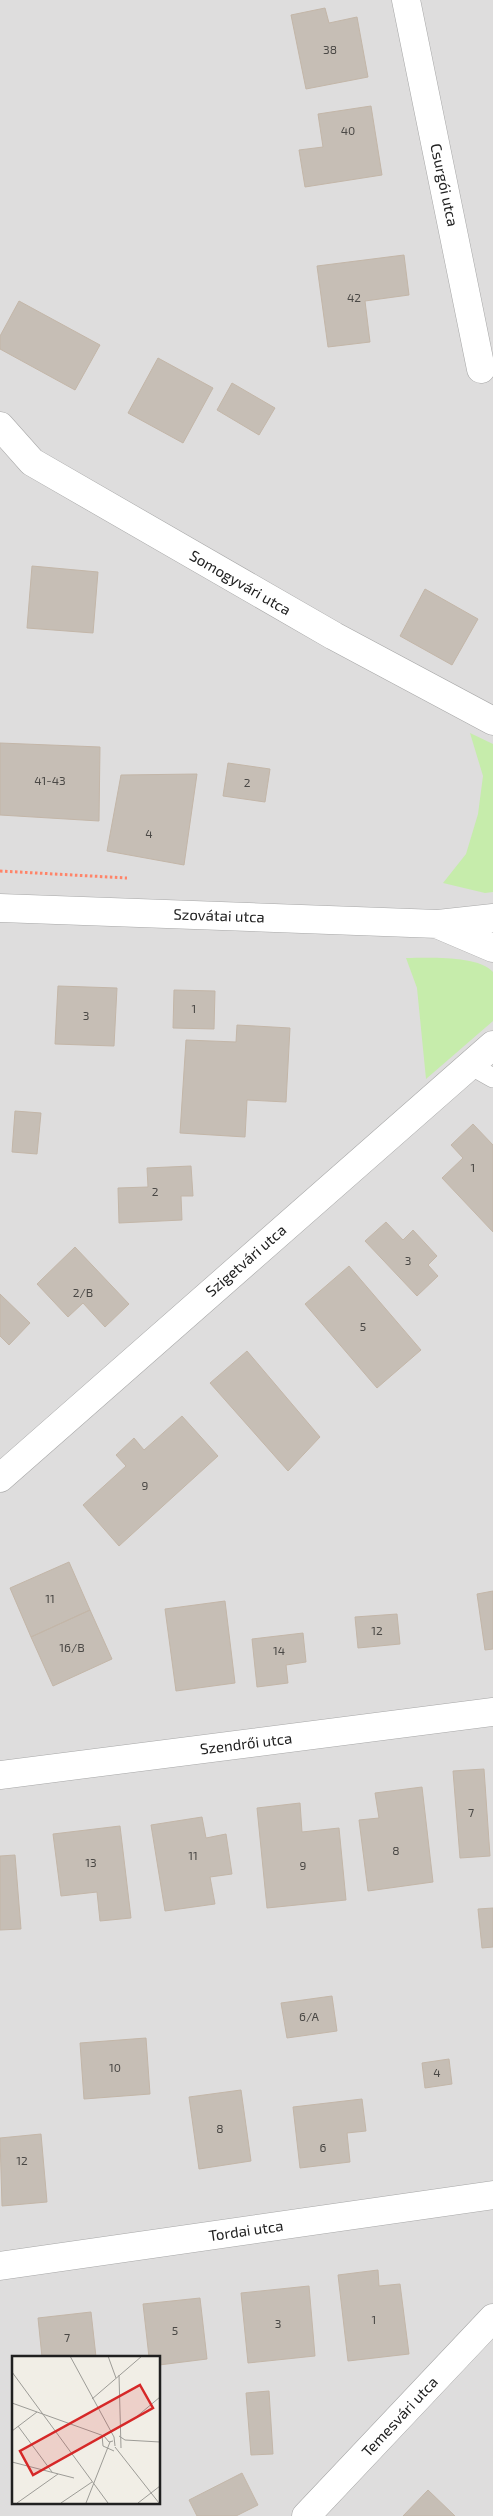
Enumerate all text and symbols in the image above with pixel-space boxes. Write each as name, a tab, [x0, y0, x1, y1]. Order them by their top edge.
house number: 38	[323, 42, 337, 56]
house number: 40	[341, 123, 355, 137]
street label: Csurgói utca	[427, 142, 463, 228]
house number: 42	[347, 290, 361, 304]
street label: Somogyvári utca	[187, 546, 294, 618]
house number: 41-43	[34, 773, 66, 787]
house number: 2	[244, 775, 251, 789]
house number: 4	[145, 826, 153, 840]
street label: Szovátai utca	[173, 904, 265, 926]
house number: 1	[192, 1001, 196, 1015]
house number: 3	[83, 1008, 89, 1022]
house number: 1	[471, 1160, 475, 1174]
house number: 2	[152, 1184, 159, 1198]
street label: Szigetvári utca	[201, 1220, 289, 1300]
house number: 3	[405, 1253, 411, 1267]
house number: 2/B	[73, 1285, 93, 1299]
house number: 5	[360, 1319, 366, 1333]
house number: 9	[142, 1478, 149, 1492]
house number: 11	[45, 1591, 55, 1605]
house number: 12	[371, 1623, 383, 1637]
house number: 16/B	[59, 1640, 85, 1654]
house number: 14	[273, 1643, 285, 1657]
street label: Szendrői utca	[199, 1728, 293, 1758]
house number: 7	[468, 1805, 474, 1819]
house number: 8	[392, 1843, 400, 1857]
house number: 11	[188, 1848, 198, 1862]
house number: 13	[85, 1855, 97, 1869]
house number: 9	[300, 1858, 307, 1872]
house number: 6/A	[299, 2009, 319, 2023]
house number: 10	[109, 2060, 121, 2074]
house number: 4	[433, 2065, 441, 2079]
house number: 8	[216, 2121, 224, 2135]
house number: 6	[320, 2140, 327, 2154]
house number: 12	[16, 2153, 28, 2167]
street label: Tordai utca	[207, 2216, 284, 2244]
house number: 1	[372, 2312, 376, 2326]
house number: 3	[275, 2316, 281, 2330]
house number: 5	[172, 2323, 178, 2337]
house number: 7	[64, 2330, 70, 2344]
inset map	[12, 2356, 160, 2504]
street label: Temesvári utca	[358, 2373, 441, 2460]

